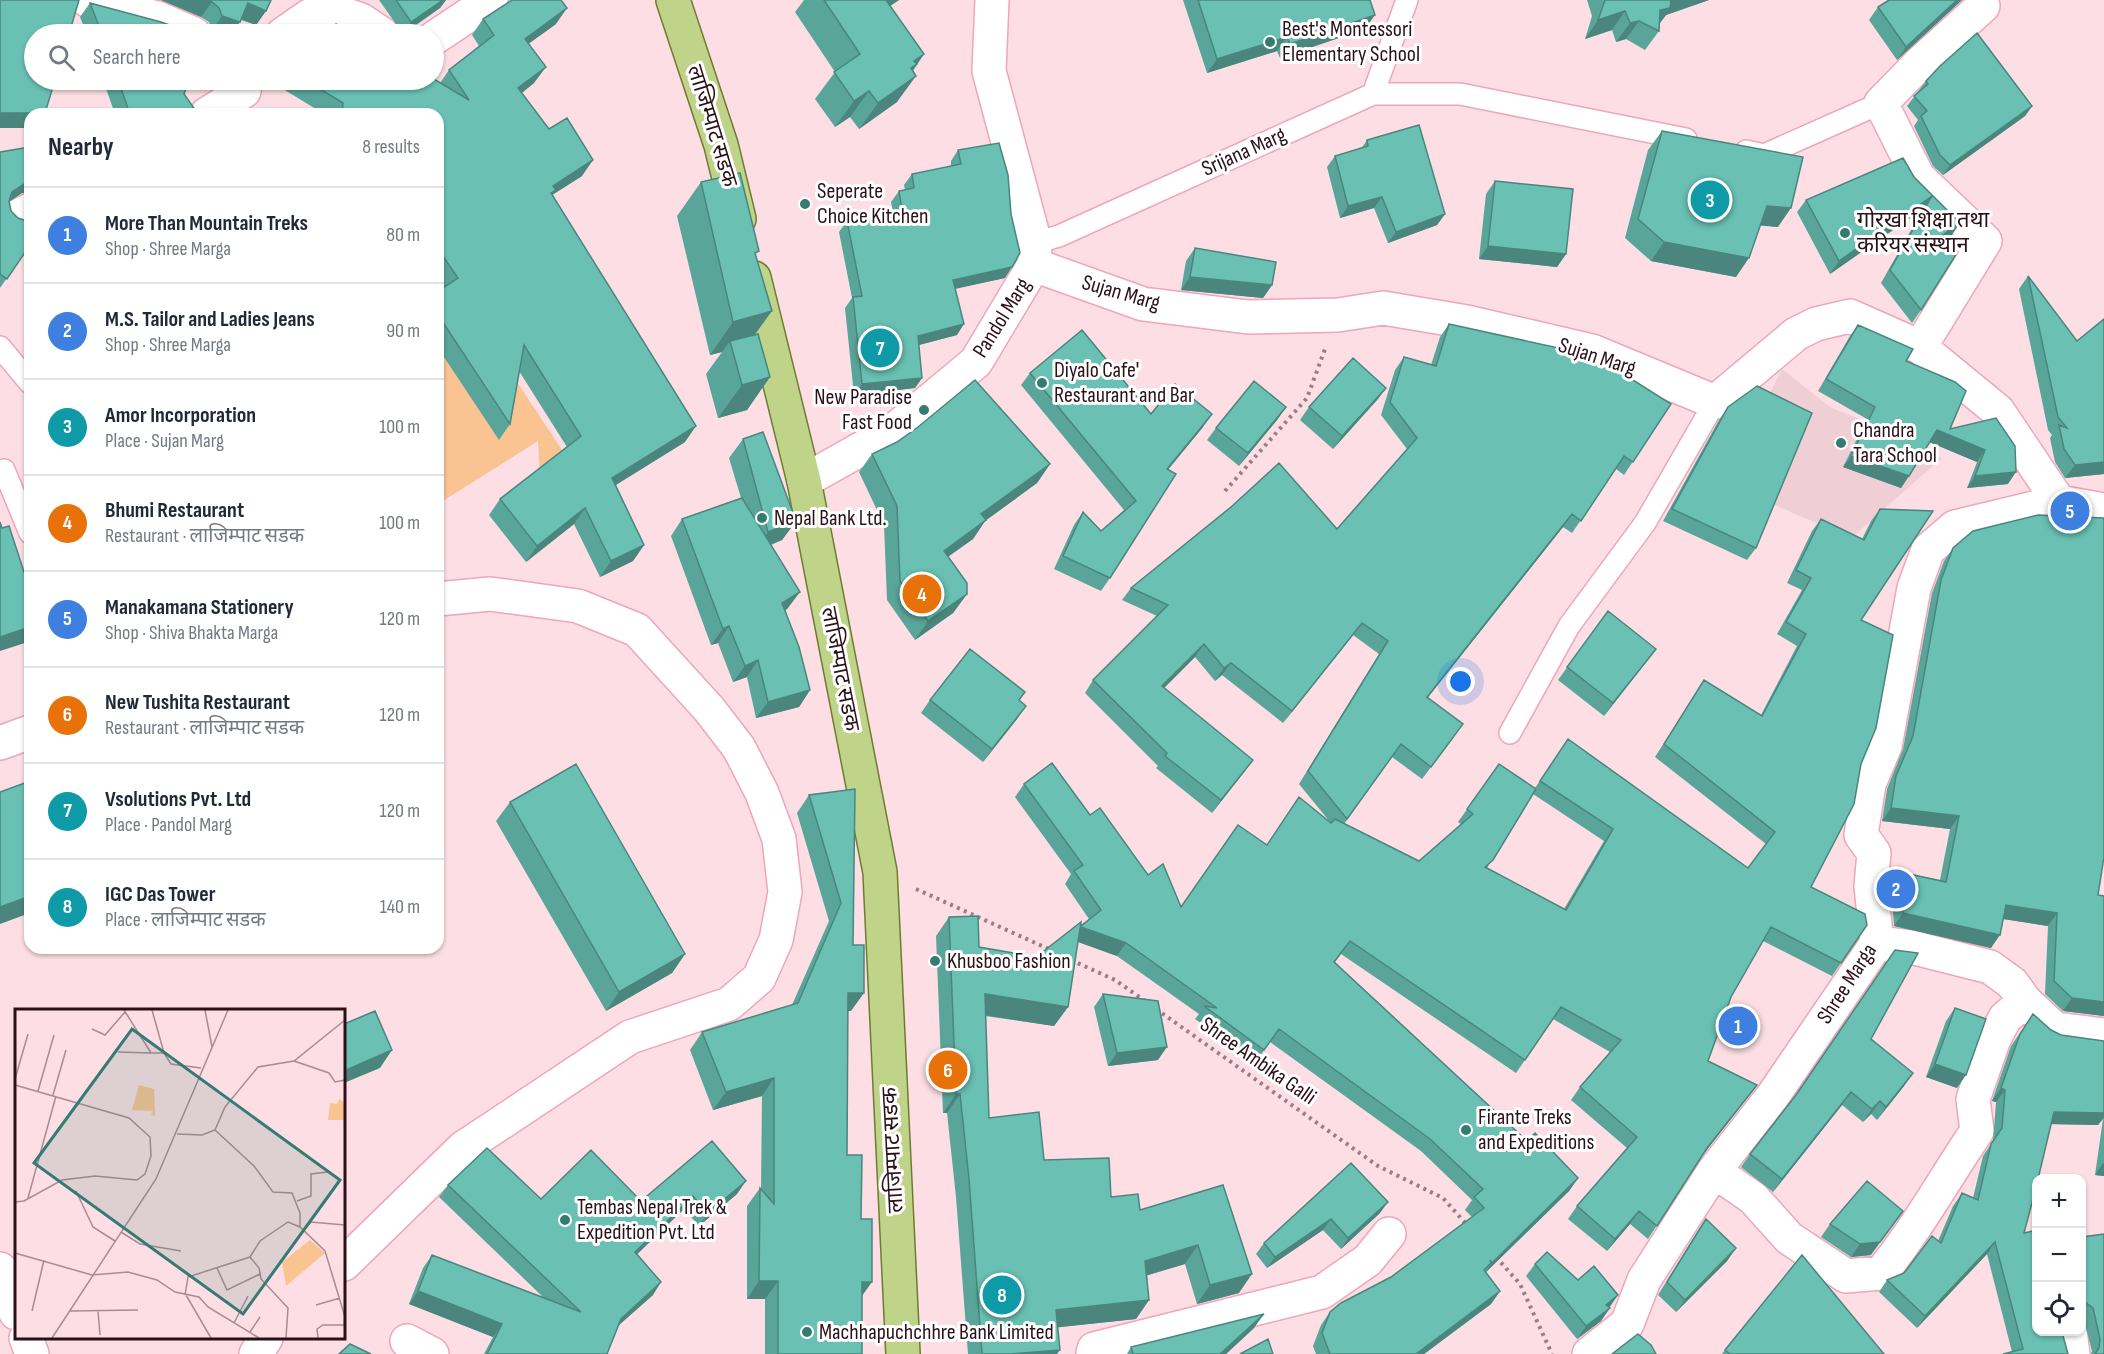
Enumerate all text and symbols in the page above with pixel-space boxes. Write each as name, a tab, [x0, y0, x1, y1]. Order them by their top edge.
place label: Best's Montessori Elementary School	[1282, 16, 1420, 68]
search box	[24, 24, 444, 90]
marker: Best's Montessori Elementary School	[1263, 35, 1277, 49]
icon: search	[45, 41, 78, 74]
text: Search here	[93, 44, 180, 71]
street label: लाजिम्पाट सडक	[681, 62, 744, 191]
street label: Srijana Marg	[1198, 121, 1291, 183]
text: Nearby	[48, 132, 114, 163]
text: 8 results	[362, 135, 420, 159]
place label: Seperate Choice Kitchen	[817, 178, 928, 230]
pin: 3	[1690, 178, 1730, 222]
marker: Seperate Choice Kitchen	[798, 197, 812, 211]
place label: गोरखा शिक्षा तथा करियर संस्थान	[1857, 207, 1990, 259]
text: More Than Mountain Treks	[105, 210, 308, 237]
text: 1	[64, 223, 71, 247]
text: 80 m	[386, 223, 420, 247]
marker: गोरखा शिक्षा तथा करियर संस्थान	[1838, 226, 1852, 240]
text: Shop · Shree Marga	[105, 237, 231, 261]
street label: Sujan Marg	[1079, 269, 1163, 317]
street label: Pandol Marg	[967, 273, 1037, 363]
text: M.S. Tailor and Ladies Jeans	[105, 306, 315, 333]
text: 2	[63, 319, 72, 343]
text: 90 m	[386, 319, 420, 343]
pin: 7	[860, 326, 900, 370]
street label: Sujan Marg	[1555, 332, 1639, 382]
text: Shop · Shree Marga	[105, 333, 231, 357]
place label: Diyalo Cafe' Restaurant and Bar	[1054, 357, 1194, 409]
marker: Diyalo Cafe' Restaurant and Bar	[1035, 376, 1049, 390]
place label: New Paradise Fast Food	[814, 384, 912, 436]
text: Amor Incorporation	[105, 402, 256, 429]
marker: New Paradise Fast Food	[917, 403, 931, 417]
text: 3	[63, 415, 72, 439]
text: 100 m	[379, 415, 420, 439]
place label: Chandra Tara School	[1853, 417, 1937, 469]
text: Place · Sujan Marg	[105, 429, 224, 453]
marker: Chandra Tara School	[1834, 436, 1848, 450]
pin: 5	[2050, 488, 2090, 534]
text: Bhumi Restaurant	[105, 497, 244, 524]
place label: Nepal Bank Ltd.	[774, 505, 887, 532]
text: 4	[63, 511, 72, 535]
text: 100 m	[379, 511, 420, 535]
marker: Nepal Bank Ltd.	[755, 511, 769, 525]
text: Restaurant · लाजिम्पाट सडक	[105, 524, 304, 548]
pin: 4	[902, 572, 942, 616]
text: Manakamana Stationery	[105, 594, 294, 621]
street label: लाजिम्पाट सडक	[815, 605, 865, 734]
text: 5	[63, 607, 72, 631]
text: 120 m	[380, 607, 420, 631]
text: Shop · Shiva Bhakta Marga	[105, 621, 278, 645]
your location	[1446, 667, 1475, 696]
text: New Tushita Restaurant	[105, 689, 290, 716]
text: 6	[63, 703, 72, 727]
text: 120 m	[380, 703, 420, 727]
text: Restaurant · लाजिम्पाट सडक	[105, 716, 304, 740]
text: Vsolutions Pvt. Ltd	[105, 786, 251, 813]
text: 7	[63, 799, 72, 823]
text: 120 m	[380, 799, 420, 823]
text: Place · Pandol Marg	[105, 813, 232, 837]
pin: 2	[1876, 866, 1916, 912]
text: IGC Das Tower	[105, 881, 215, 908]
text: 8	[63, 895, 72, 919]
text: 140 m	[380, 895, 420, 919]
text: Place · लाजिम्पाट सडक	[105, 908, 266, 932]
street label: Shree Marga	[1811, 939, 1883, 1029]
place label: Khusboo Fashion	[947, 948, 1071, 975]
marker: Khusboo Fashion	[928, 954, 942, 968]
pin: 1	[1718, 1004, 1758, 1048]
inset map	[15, 1009, 345, 1339]
street label: Shree Ambika Galli	[1195, 1011, 1321, 1111]
pin: 6	[928, 1048, 968, 1092]
street label: लाजिम्पाट सडक	[876, 1085, 910, 1214]
place label: Firante Treks and Expeditions	[1478, 1104, 1594, 1156]
marker: Firante Treks and Expeditions	[1459, 1123, 1473, 1137]
map controls	[2032, 1174, 2086, 1336]
button: +	[2032, 1174, 2086, 1228]
place label: Tembas Nepal Trek & Expedition Pvt. Ltd	[577, 1194, 727, 1246]
marker: Tembas Nepal Trek & Expedition Pvt. Ltd	[558, 1213, 572, 1227]
button: −	[2032, 1228, 2086, 1282]
pin: 8	[982, 1272, 1022, 1318]
button: locate	[2032, 1282, 2086, 1336]
place label: Machhapuchchhre Bank Limited	[819, 1319, 1054, 1346]
marker: Machhapuchchhre Bank Limited	[800, 1325, 814, 1339]

